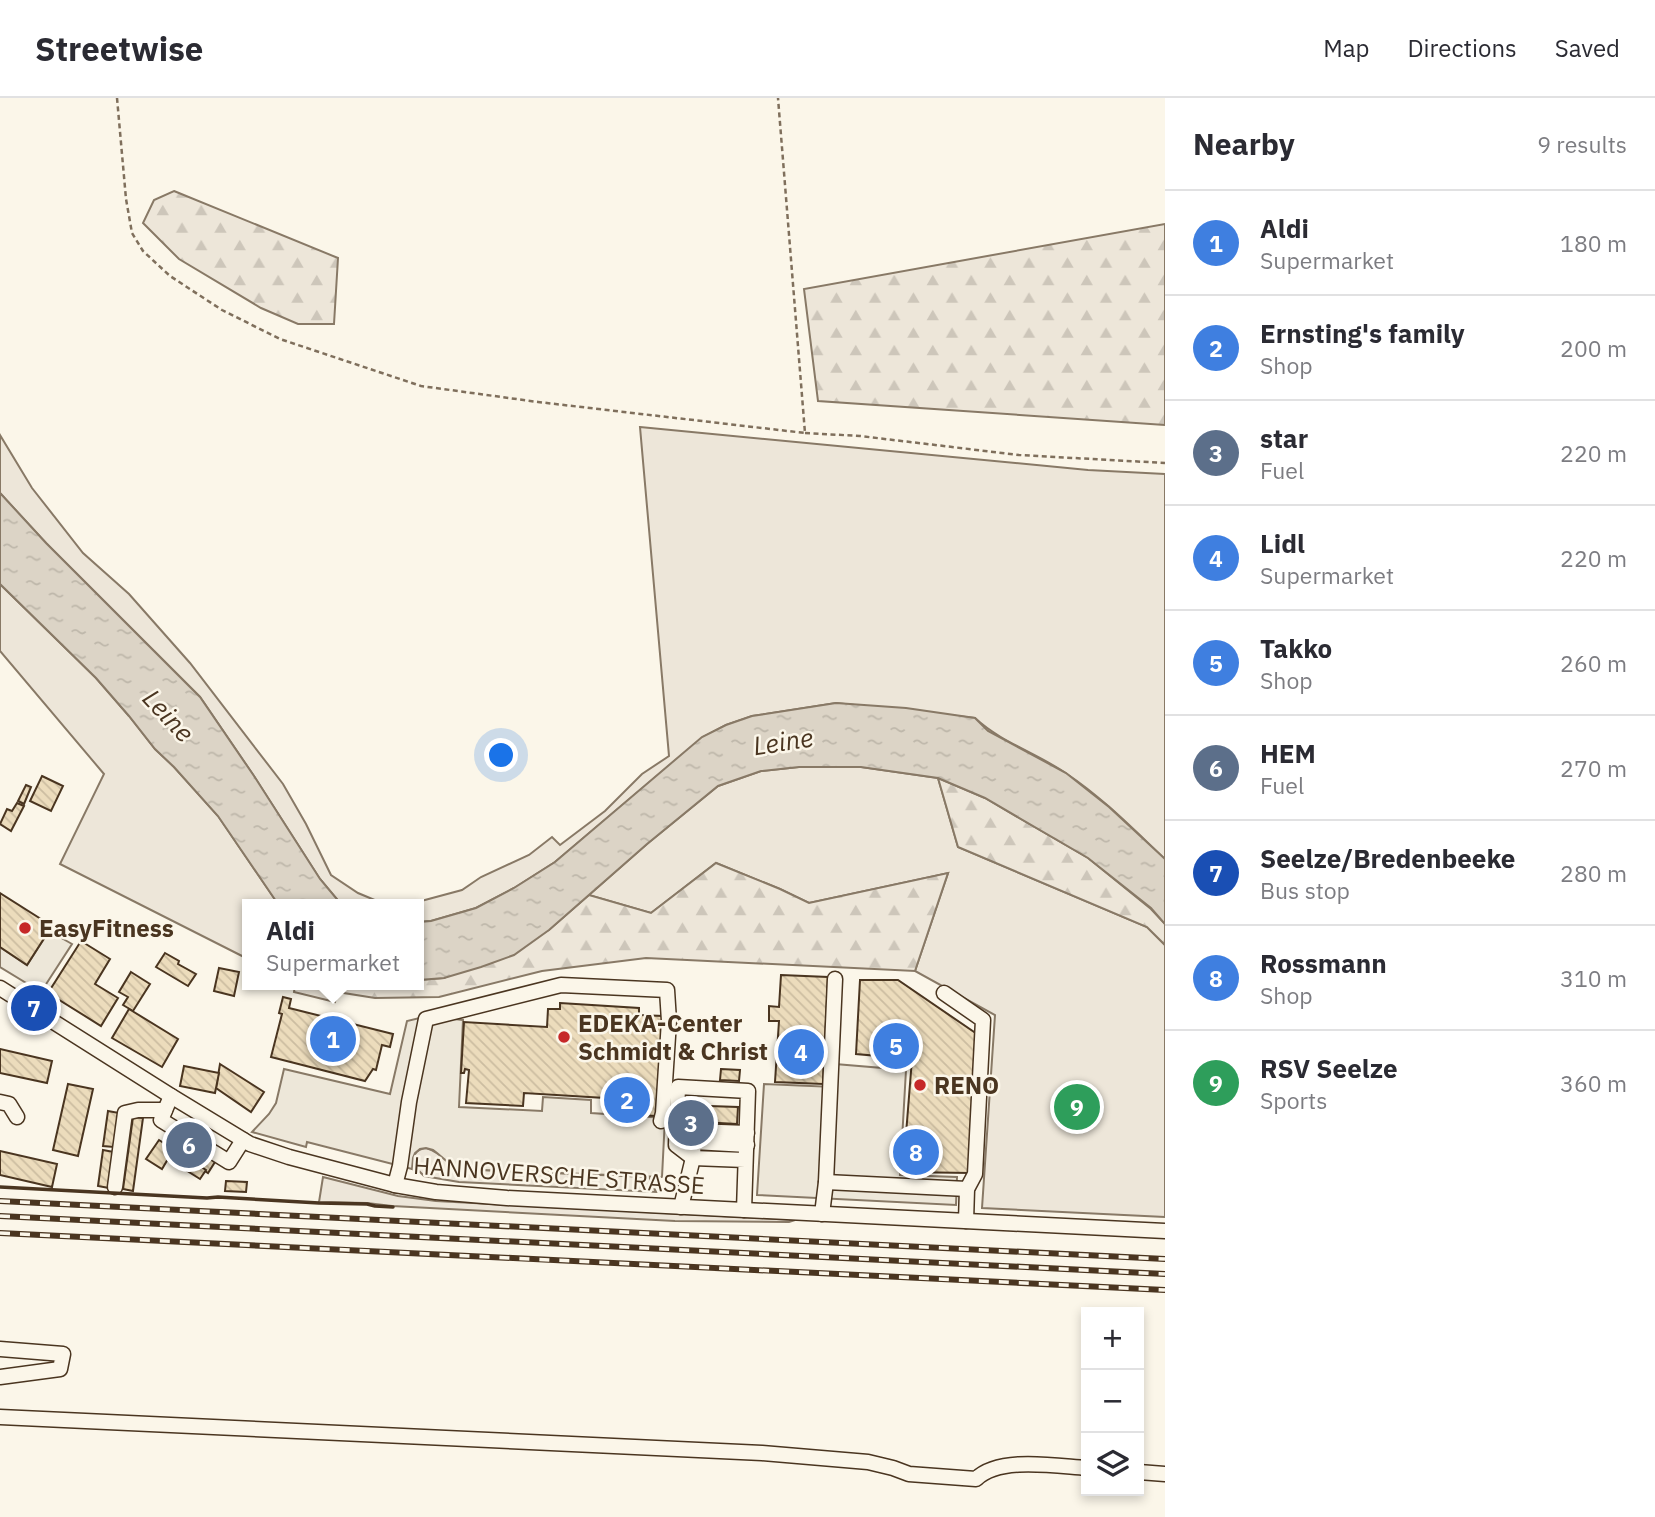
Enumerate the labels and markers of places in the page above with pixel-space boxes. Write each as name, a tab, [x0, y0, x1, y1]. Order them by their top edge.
place label: EasyFitness	[39, 912, 174, 944]
marker: EasyFitness	[17, 920, 33, 936]
pin: 7	[11, 982, 57, 1034]
place label: EDEKA-Center Schmidt & Christ	[578, 1007, 768, 1067]
pin: 1	[310, 1013, 356, 1065]
pin: 5	[873, 1020, 919, 1072]
pin: 4	[778, 1026, 824, 1078]
marker: EDEKA-Center Schmidt & Christ	[556, 1029, 572, 1045]
place label: RENO	[934, 1069, 999, 1101]
pin: 2	[604, 1074, 650, 1126]
marker: RENO	[912, 1077, 928, 1093]
pin: 9	[1054, 1081, 1100, 1133]
pin: 3	[668, 1097, 714, 1149]
pin: 6	[166, 1119, 212, 1171]
pin: 8	[893, 1126, 939, 1178]

